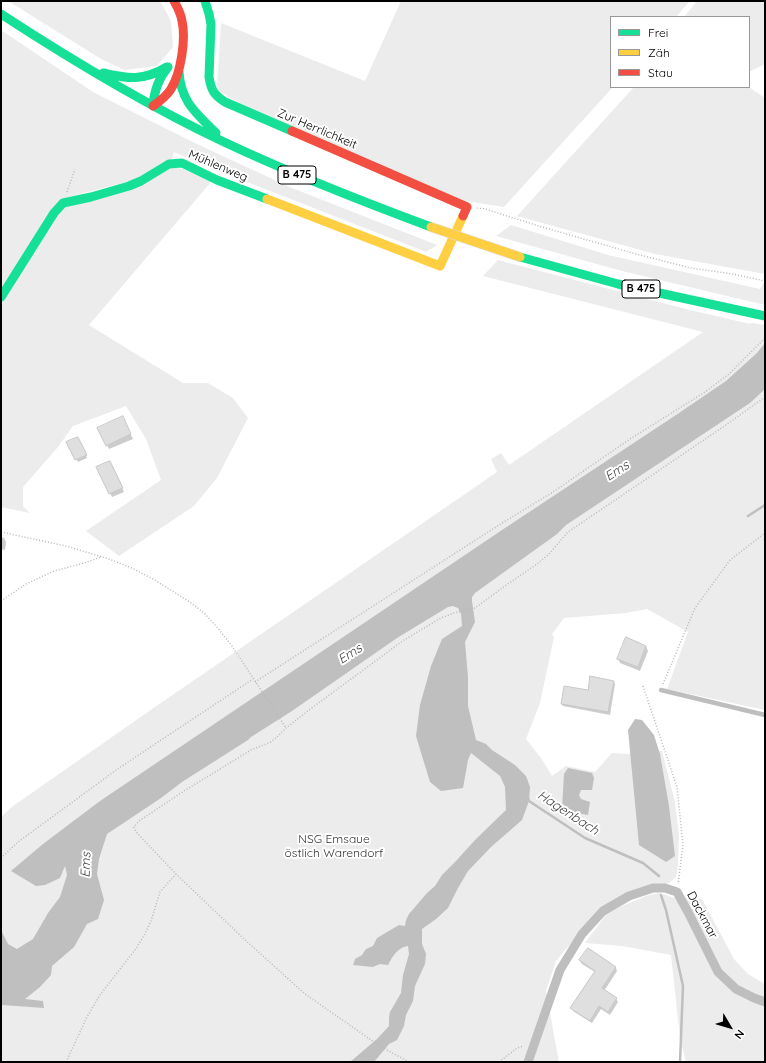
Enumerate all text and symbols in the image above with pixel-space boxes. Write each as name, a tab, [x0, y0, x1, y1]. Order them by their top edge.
legend	[610, 16, 750, 88]
text: Frei	[648, 25, 668, 40]
text: Zäh	[648, 45, 670, 60]
text: Stau	[648, 65, 673, 80]
street label: Zur Herrlichkeit	[275, 106, 359, 152]
street label: Mühlenweg	[186, 147, 250, 185]
road number: B 475	[278, 166, 316, 184]
road number: B 475	[622, 280, 660, 298]
water label: Ems	[602, 458, 632, 484]
water label: Ems	[335, 641, 365, 667]
water label: Hagenbach	[534, 787, 602, 839]
park label: NSG Emsaue östlich Warendorf	[285, 832, 383, 860]
water label: Ems	[78, 852, 94, 878]
street label: Dackmar	[684, 889, 720, 941]
north arrow	[710, 1007, 750, 1047]
text: N	[731, 1027, 747, 1042]

